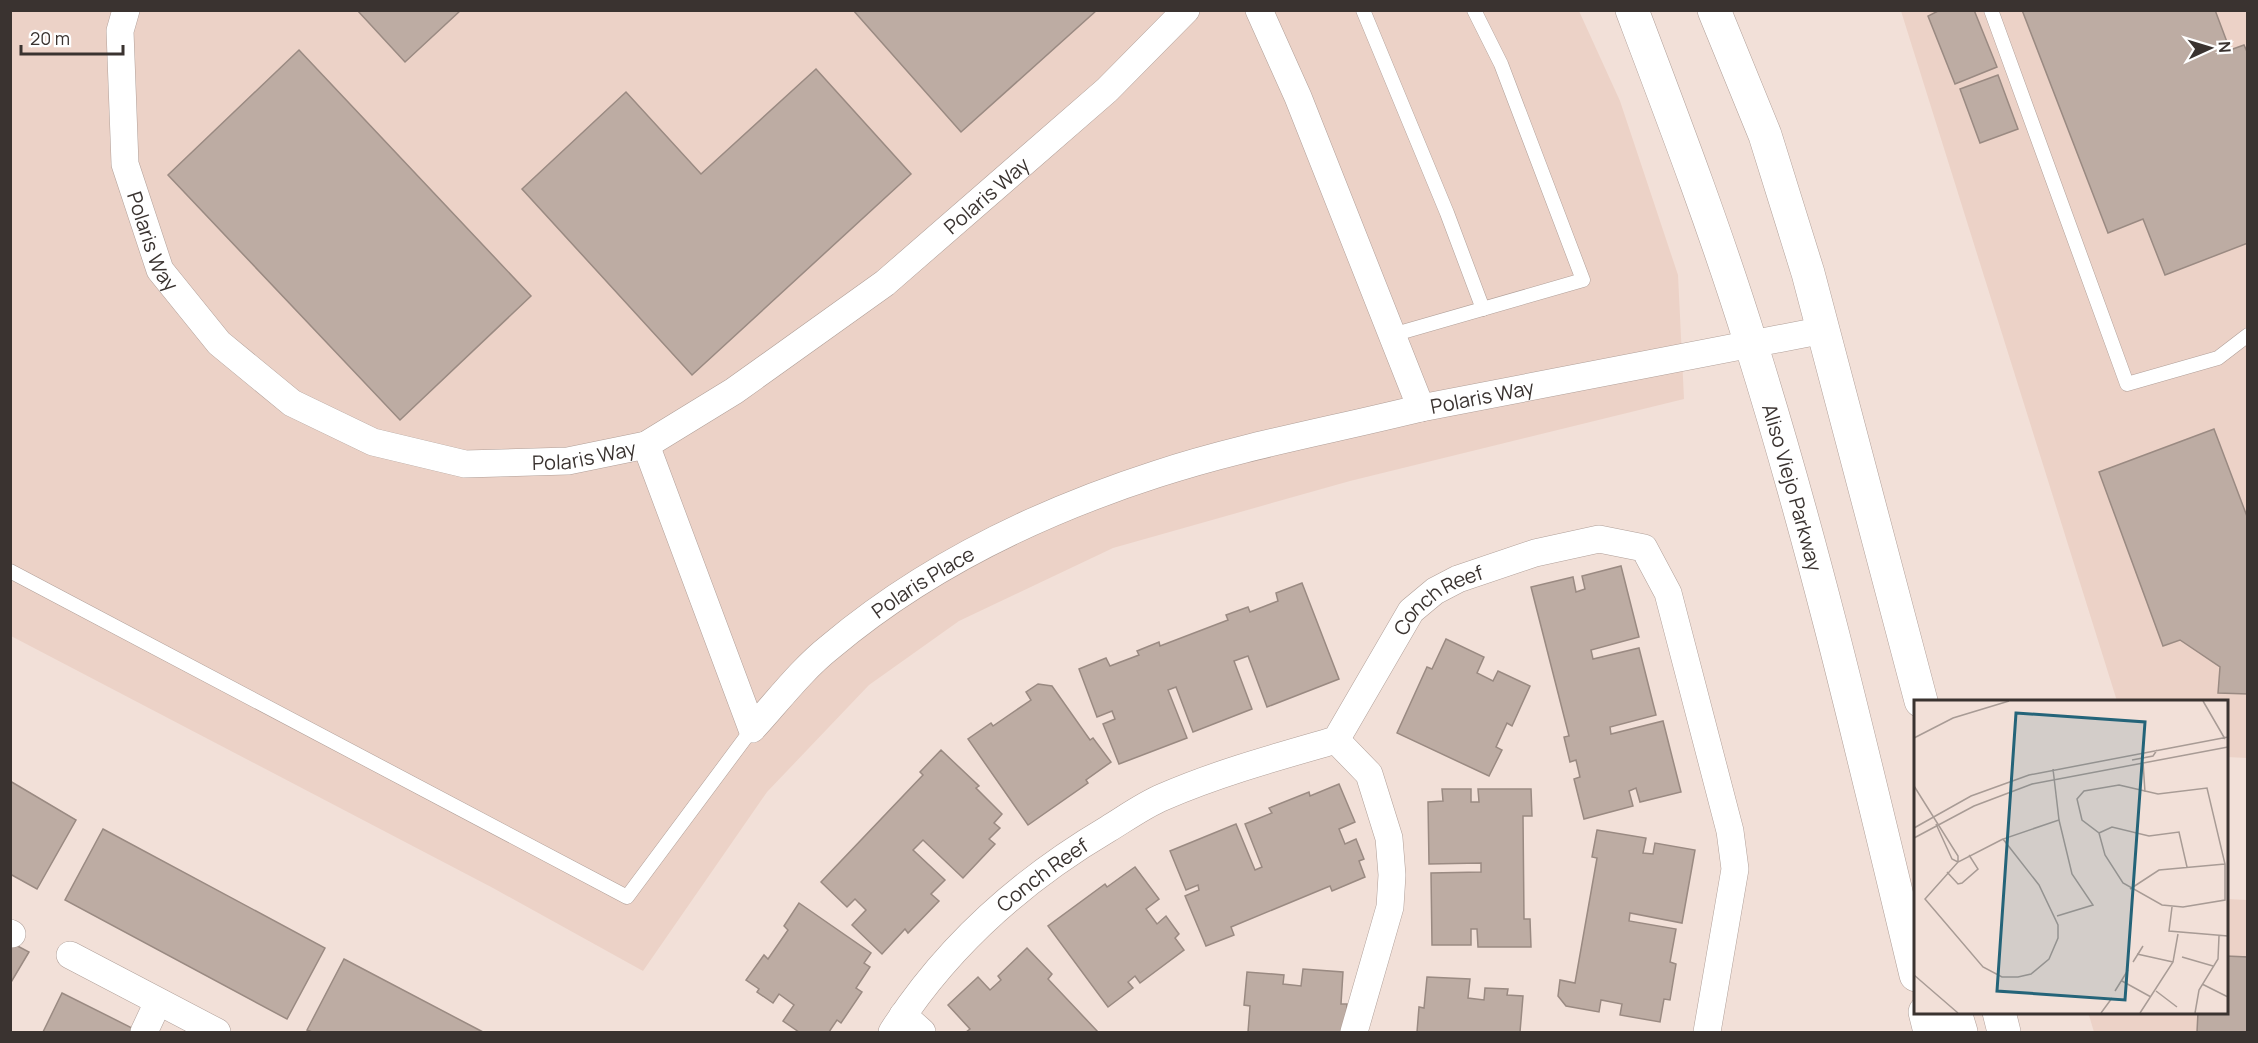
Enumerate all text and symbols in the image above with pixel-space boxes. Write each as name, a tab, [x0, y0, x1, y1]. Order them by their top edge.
scale bar	[21, 18, 123, 56]
north arrow	[2180, 18, 2240, 78]
text: 20 m	[30, 26, 70, 50]
text: N	[2214, 40, 2236, 53]
street label: Polaris Way	[938, 150, 1035, 240]
street label: Polaris Way	[121, 188, 185, 297]
street label: Polaris Way	[1428, 373, 1537, 419]
street label: Aliso Viejo Parkway	[1756, 400, 1829, 575]
street label: Polaris Way	[532, 434, 639, 476]
street label: Polaris Place	[866, 539, 979, 624]
street label: Conch Reef	[1387, 558, 1486, 640]
inset map	[1914, 700, 2228, 1013]
street label: Conch Reef	[990, 831, 1093, 917]

